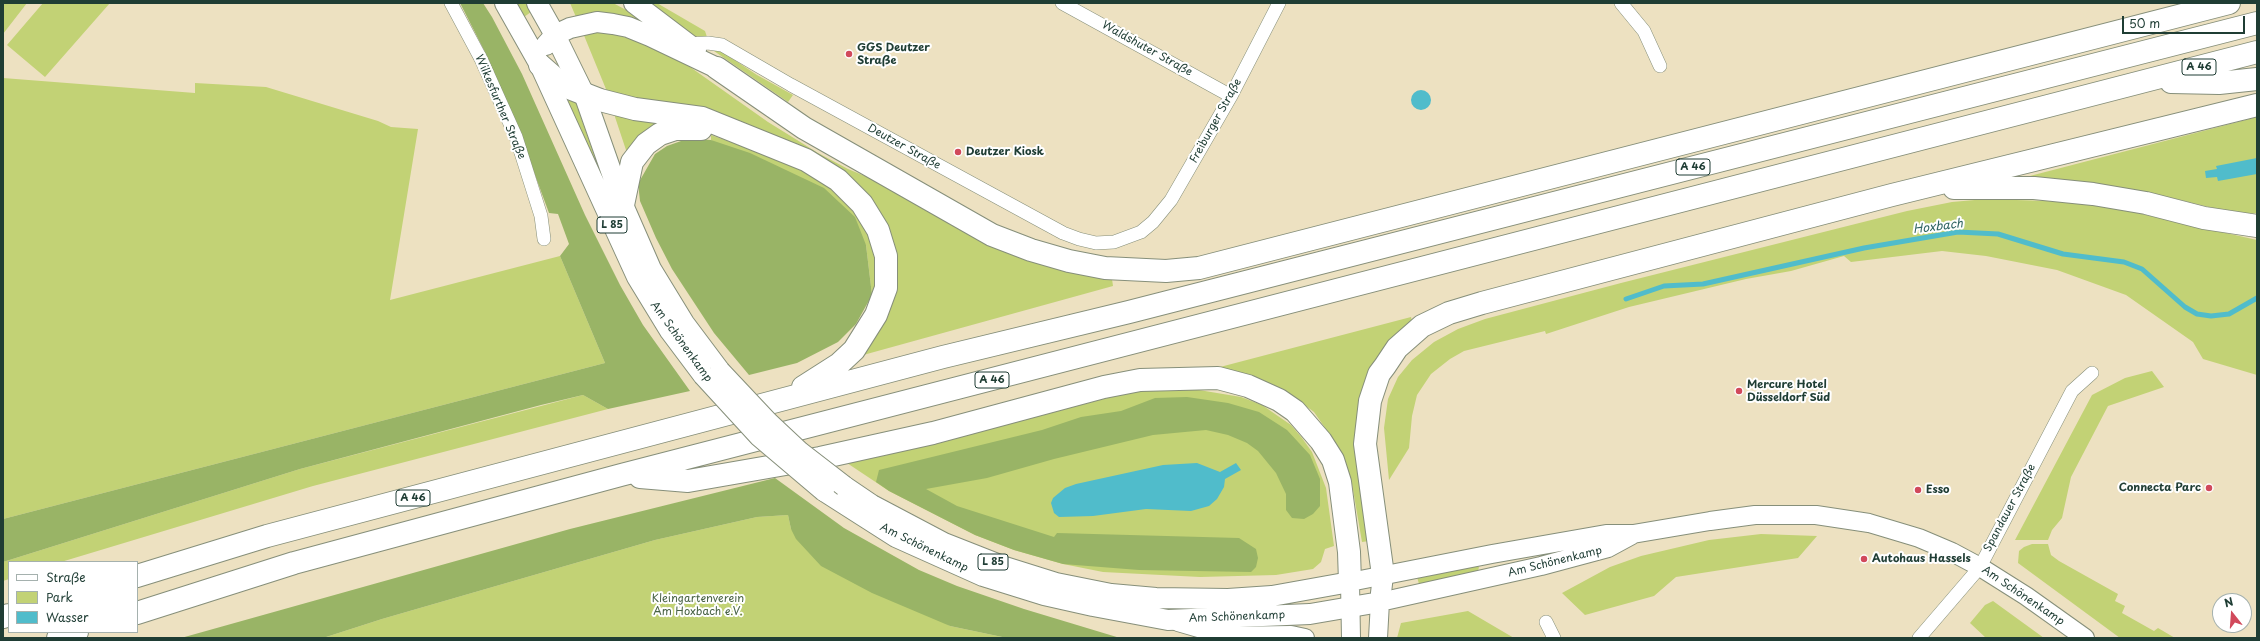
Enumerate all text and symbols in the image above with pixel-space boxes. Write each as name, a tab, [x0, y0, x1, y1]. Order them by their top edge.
scale bar	[2124, 8, 2247, 34]
text: 50 m	[2129, 14, 2160, 32]
street label: Waldshuter Straße	[1099, 19, 1195, 79]
place label: GGS Deutzer Straße	[857, 41, 930, 67]
marker: GGS Deutzer Straße	[844, 49, 854, 59]
street label: Wilkesfurther Straße	[472, 53, 528, 161]
road number: A 46	[2182, 59, 2216, 75]
street label: Freiburger Straße	[1187, 76, 1245, 166]
street label: Deutzer Straße	[865, 122, 943, 172]
place label: Deutzer Kiosk	[966, 145, 1044, 159]
marker: Deutzer Kiosk	[953, 147, 963, 157]
road number: A 46	[1676, 159, 1710, 175]
road number: L 85	[597, 217, 627, 233]
water label: Hoxbach	[1912, 217, 1964, 237]
street label: Am Schönenkamp	[647, 299, 715, 385]
road number: A 46	[975, 372, 1009, 388]
place label: Mercure Hotel Düsseldorf Süd	[1747, 378, 1830, 404]
marker: Mercure Hotel Düsseldorf Süd	[1734, 386, 1744, 396]
street label: Spandauer Straße	[1981, 462, 2039, 554]
place label: Connecta Parc	[2119, 481, 2201, 495]
place label: Esso	[1926, 483, 1950, 497]
marker: Connecta Parc	[2204, 483, 2214, 493]
marker: Esso	[1913, 485, 1923, 495]
road number: A 46	[396, 490, 430, 506]
street label: Am Schönenkamp	[878, 521, 970, 575]
street label: Am Schönenkamp	[1507, 544, 1603, 580]
place label: Autohaus Hassels	[1872, 552, 1971, 566]
road number: L 85	[978, 554, 1008, 570]
marker: Autohaus Hassels	[1859, 554, 1869, 564]
legend	[8, 561, 138, 633]
street label: Am Schönenkamp	[1979, 564, 2067, 628]
text: Straße	[46, 568, 86, 586]
text: Park	[46, 588, 73, 606]
park label: Kleingartenverein Am Hoxbach e.V.	[652, 592, 744, 618]
north arrow	[2212, 593, 2252, 633]
text: N	[2222, 593, 2235, 611]
text: Wasser	[46, 608, 89, 626]
street label: Am Schönenkamp	[1189, 609, 1285, 625]

